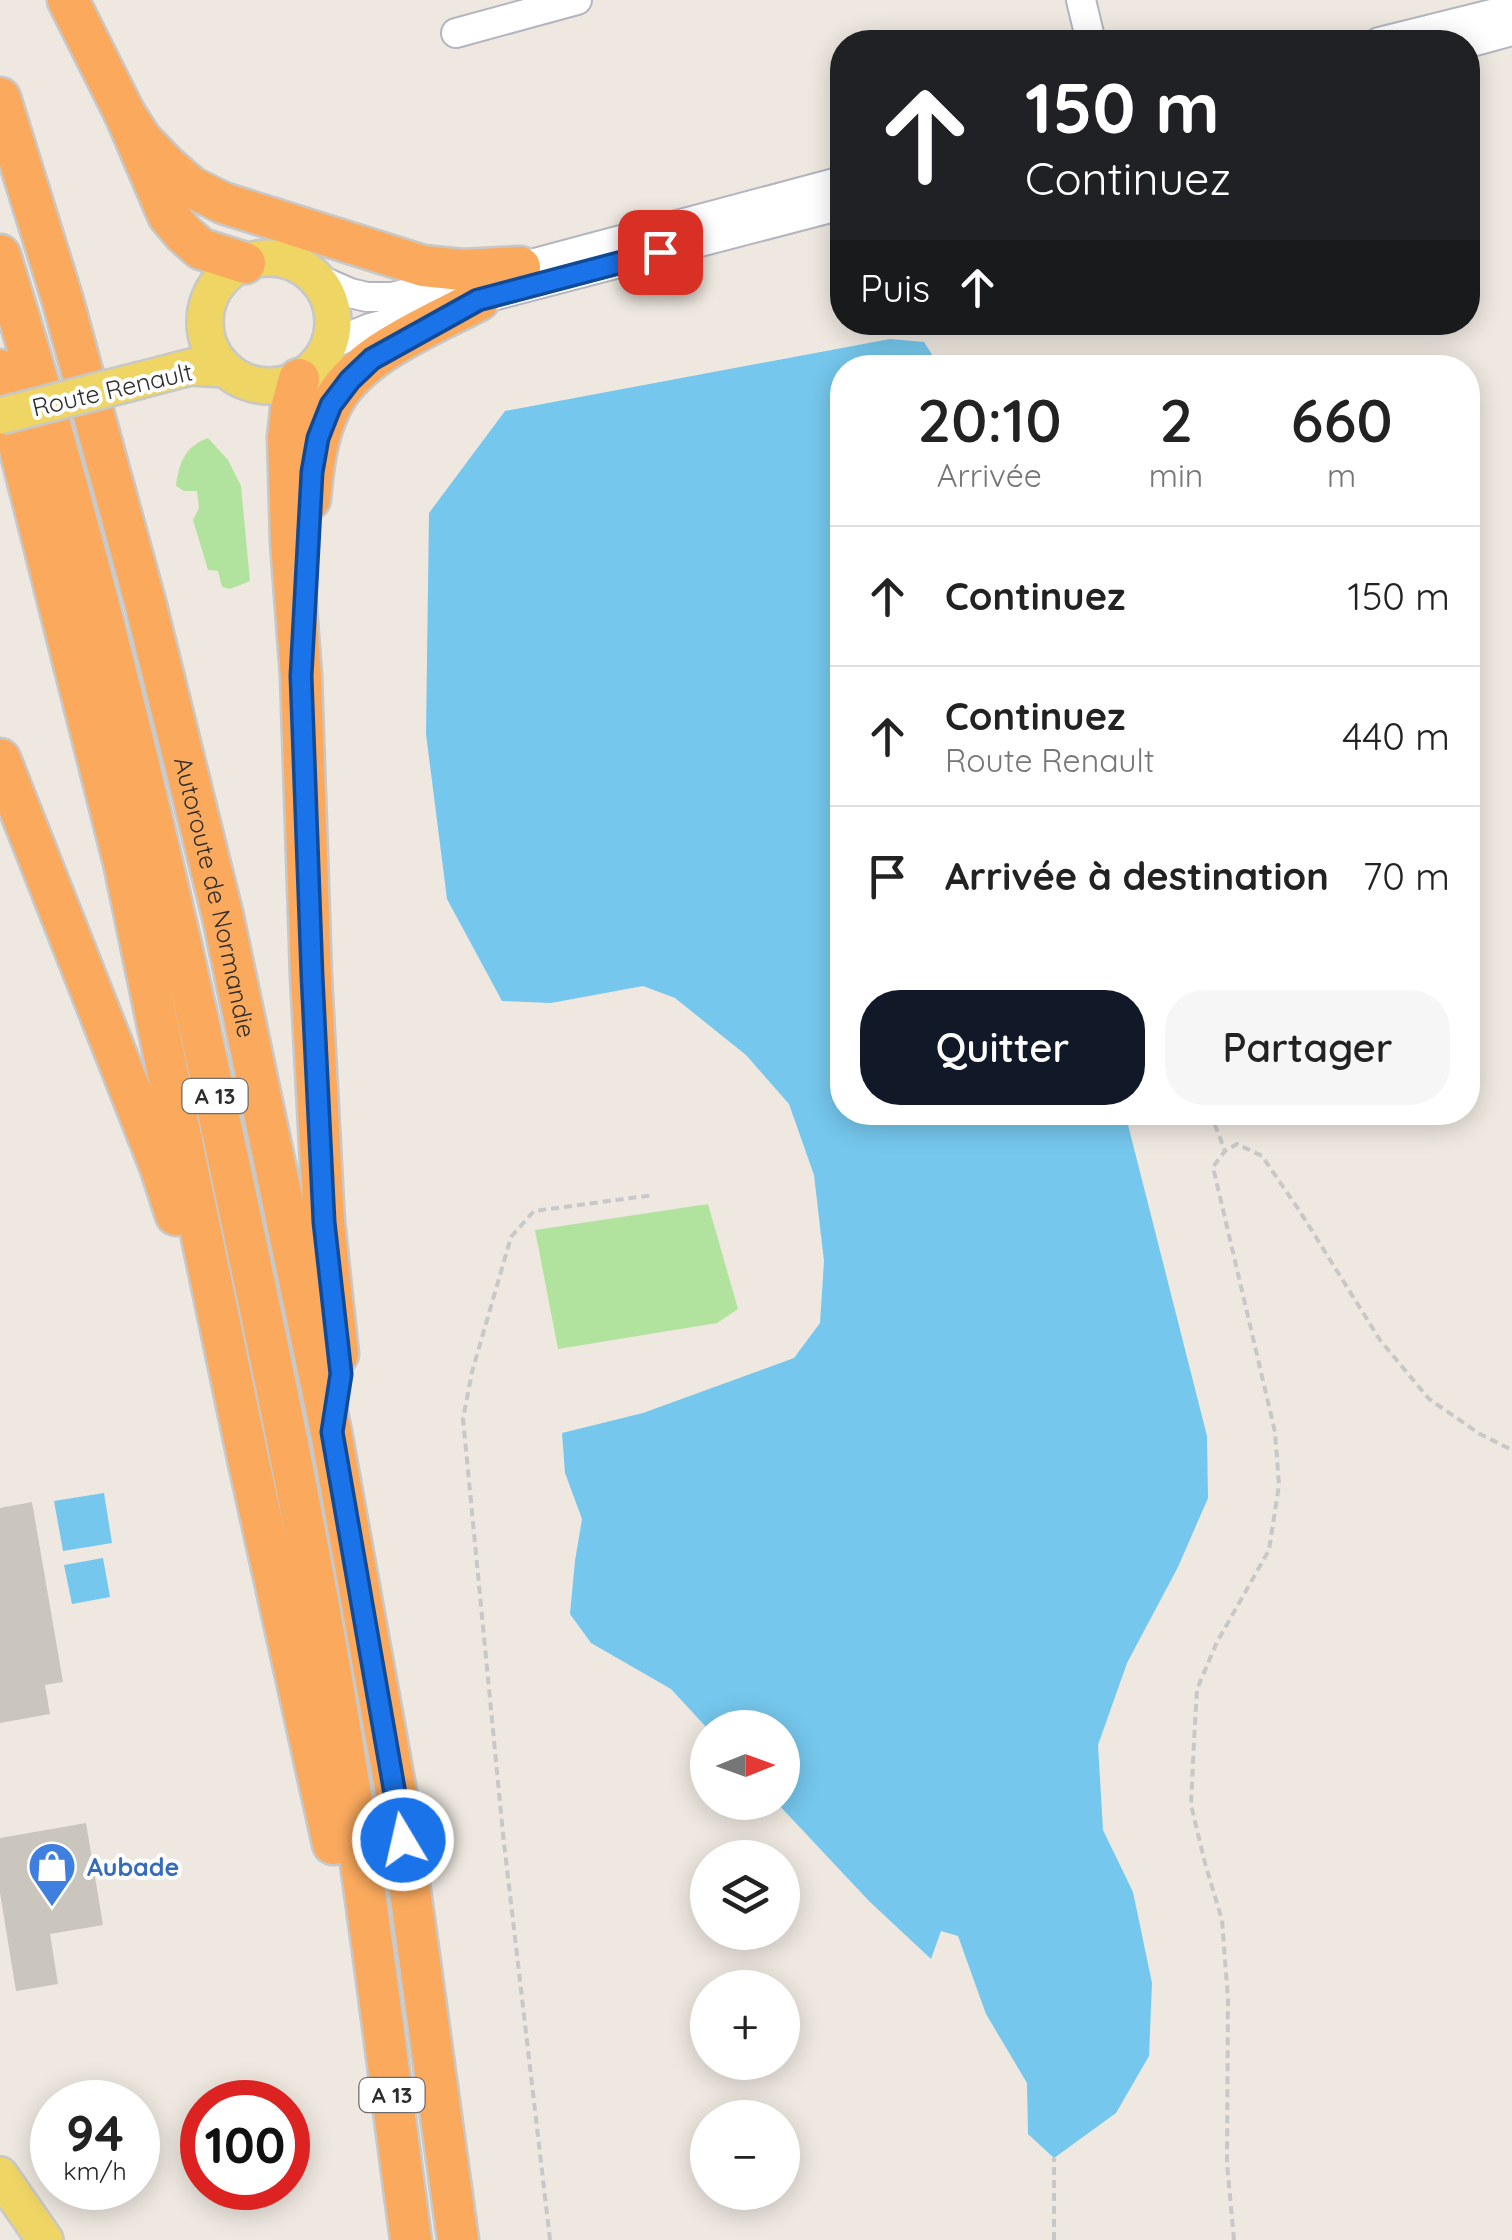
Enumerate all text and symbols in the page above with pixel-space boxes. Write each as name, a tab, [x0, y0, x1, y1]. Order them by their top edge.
text: 150 m	[1025, 63, 1220, 151]
icon: ahead	[860, 70, 990, 200]
text: Continuez	[1025, 150, 1231, 206]
pin	[618, 210, 703, 295]
icon: arrive	[633, 225, 688, 280]
icon: ahead	[950, 260, 1005, 315]
text: Puis	[860, 264, 930, 312]
street label: Route Renault	[29, 355, 195, 423]
text: 20:10	[917, 382, 1062, 457]
text: 2	[1159, 382, 1193, 457]
text: 660	[1291, 382, 1393, 457]
text: Arrivée	[937, 455, 1042, 495]
text: min	[1149, 455, 1203, 495]
text: m	[1327, 455, 1356, 495]
icon: ahead	[860, 569, 915, 624]
text: Continuez	[945, 572, 1125, 620]
text: 150 m	[1348, 572, 1450, 620]
text: Continuez	[945, 692, 1125, 740]
icon: ahead	[860, 709, 915, 764]
text: 440 m	[1342, 712, 1450, 760]
text: Route Renault	[945, 740, 1155, 780]
street label: Autoroute de Normandie	[168, 753, 263, 1040]
icon: arrive	[860, 849, 915, 904]
text: Arrivée à destination	[945, 852, 1329, 900]
text: 70 m	[1363, 852, 1450, 900]
button: Quitter	[860, 990, 1145, 1105]
button: Partager	[1165, 990, 1450, 1105]
road number: A 13	[182, 1079, 248, 1113]
north arrow	[690, 1710, 800, 1820]
map controls	[690, 1710, 800, 2210]
position arrow	[351, 1788, 455, 1892]
shop icon: Aubade	[26, 1840, 78, 1908]
button: layers	[690, 1840, 800, 1950]
place label: Aubade	[87, 1851, 179, 1882]
button: +	[690, 1970, 800, 2080]
road number: A 13	[360, 2078, 424, 2112]
speed limit sign: 100	[180, 2080, 310, 2210]
button: −	[690, 2100, 800, 2210]
text: 94	[66, 2101, 124, 2164]
text: km/h	[63, 2155, 127, 2186]

